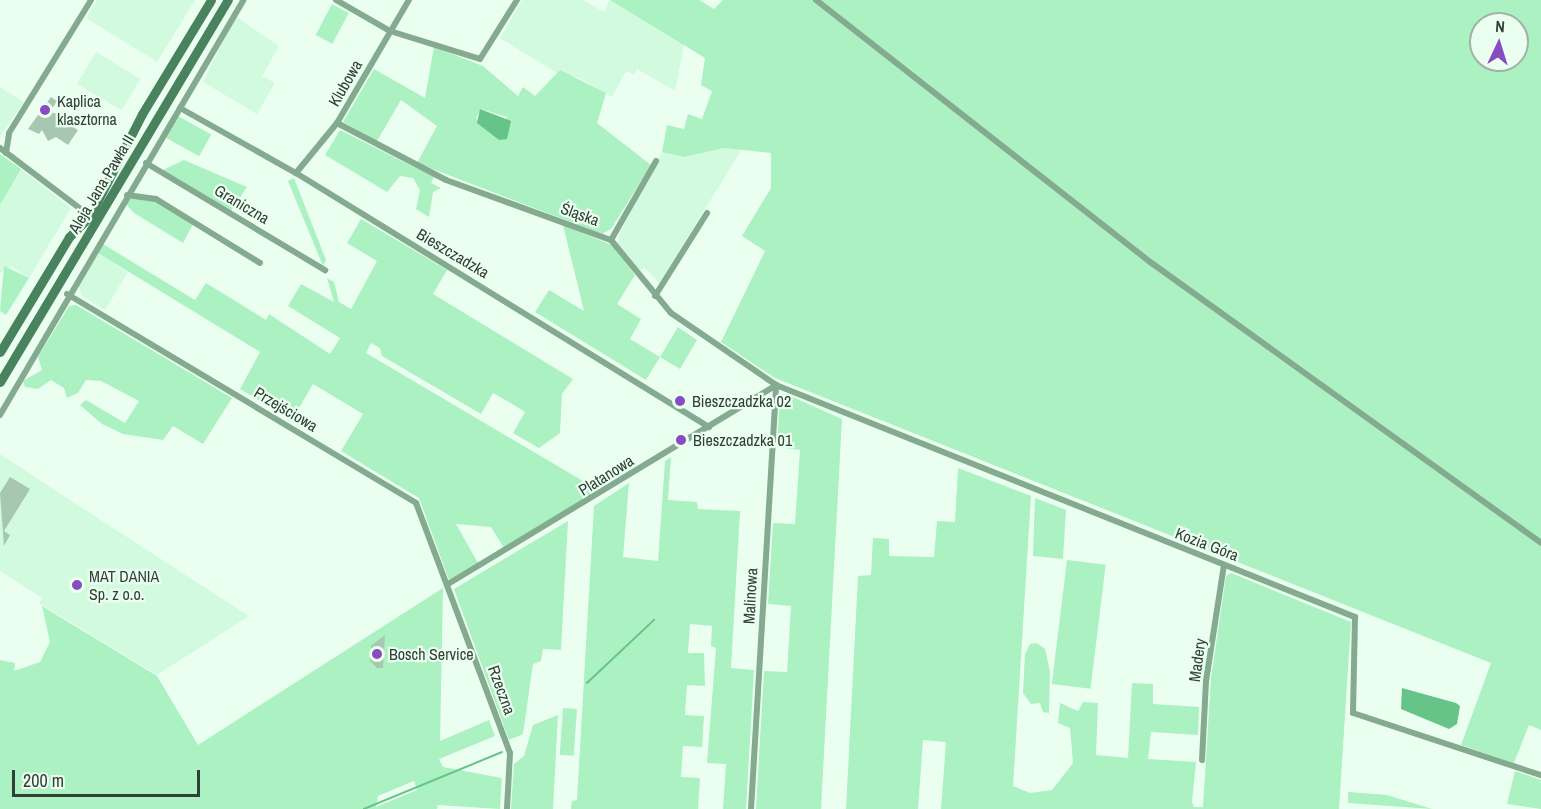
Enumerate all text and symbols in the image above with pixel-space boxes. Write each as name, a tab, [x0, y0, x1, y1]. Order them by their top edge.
north arrow	[1469, 12, 1529, 72]
text: N	[1495, 15, 1506, 37]
street label: Klubowa	[324, 56, 366, 110]
place label: Kaplica klasztorna	[57, 91, 117, 129]
marker: Kaplica klasztorna	[38, 103, 52, 117]
street label: Aleja Jana Pawła II	[64, 131, 138, 237]
street label: Graniczna	[211, 180, 273, 228]
street label: Śląska	[558, 198, 602, 230]
street label: Bieszczadzka	[413, 224, 493, 282]
street label: Przejściowa	[251, 383, 321, 435]
place label: Bieszczadzka 02	[692, 391, 791, 411]
marker: Bieszczadzka 02	[673, 394, 687, 408]
place label: Bieszczadzka 01	[693, 430, 792, 450]
marker: Bieszczadzka 01	[674, 433, 688, 447]
street label: Platanowa	[575, 451, 637, 499]
street label: Kozia Góra	[1173, 523, 1241, 565]
place label: MAT DANIA Sp. z o.o.	[89, 566, 159, 604]
street label: Malinowa	[739, 567, 761, 625]
marker: MAT DANIA Sp. z o.o.	[70, 578, 84, 592]
street label: Madery	[1184, 637, 1210, 683]
place label: Bosch Service	[389, 644, 474, 664]
marker: Bosch Service	[370, 647, 384, 661]
street label: Rzeczna	[484, 663, 520, 717]
scale bar	[15, 758, 202, 796]
text: 200 m	[23, 768, 64, 793]

